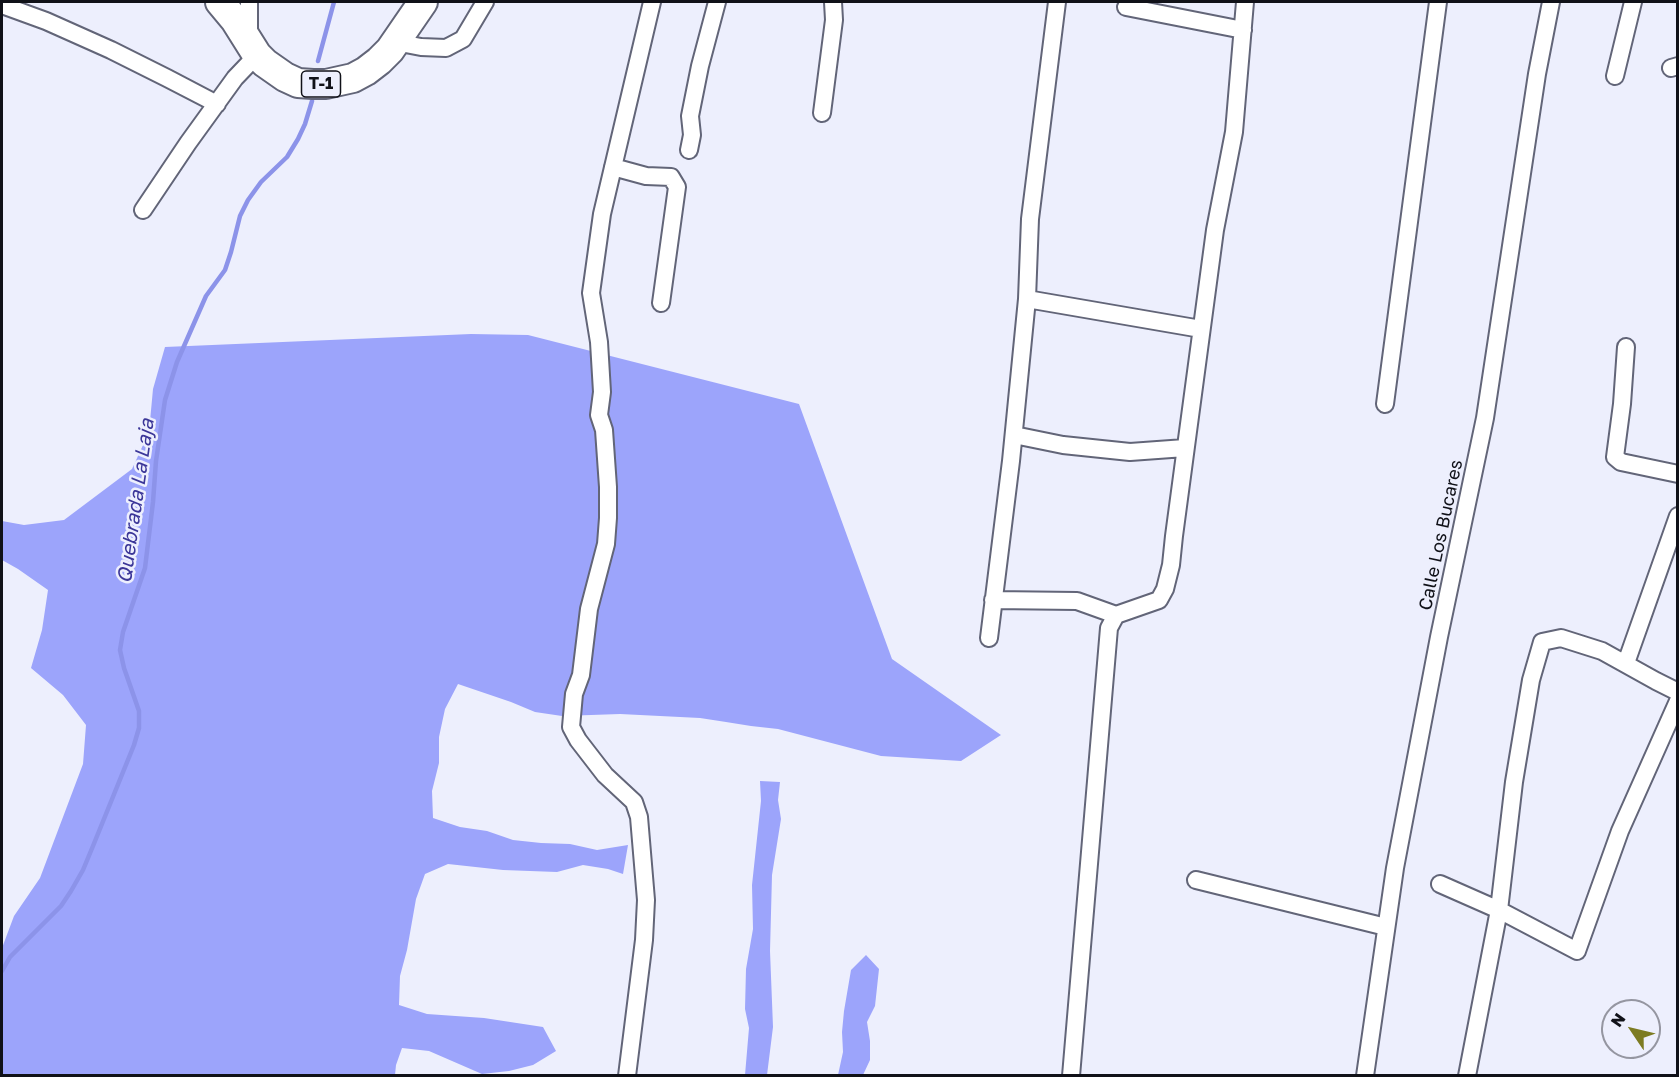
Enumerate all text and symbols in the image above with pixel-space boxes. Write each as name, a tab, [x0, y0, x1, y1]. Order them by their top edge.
road number: T-1	[302, 71, 340, 97]
water label: Quebrada La Laja	[113, 417, 159, 585]
street label: Calle Los Bucares	[1414, 458, 1468, 612]
north arrow	[1601, 999, 1661, 1059]
text: N	[1606, 1009, 1630, 1031]

